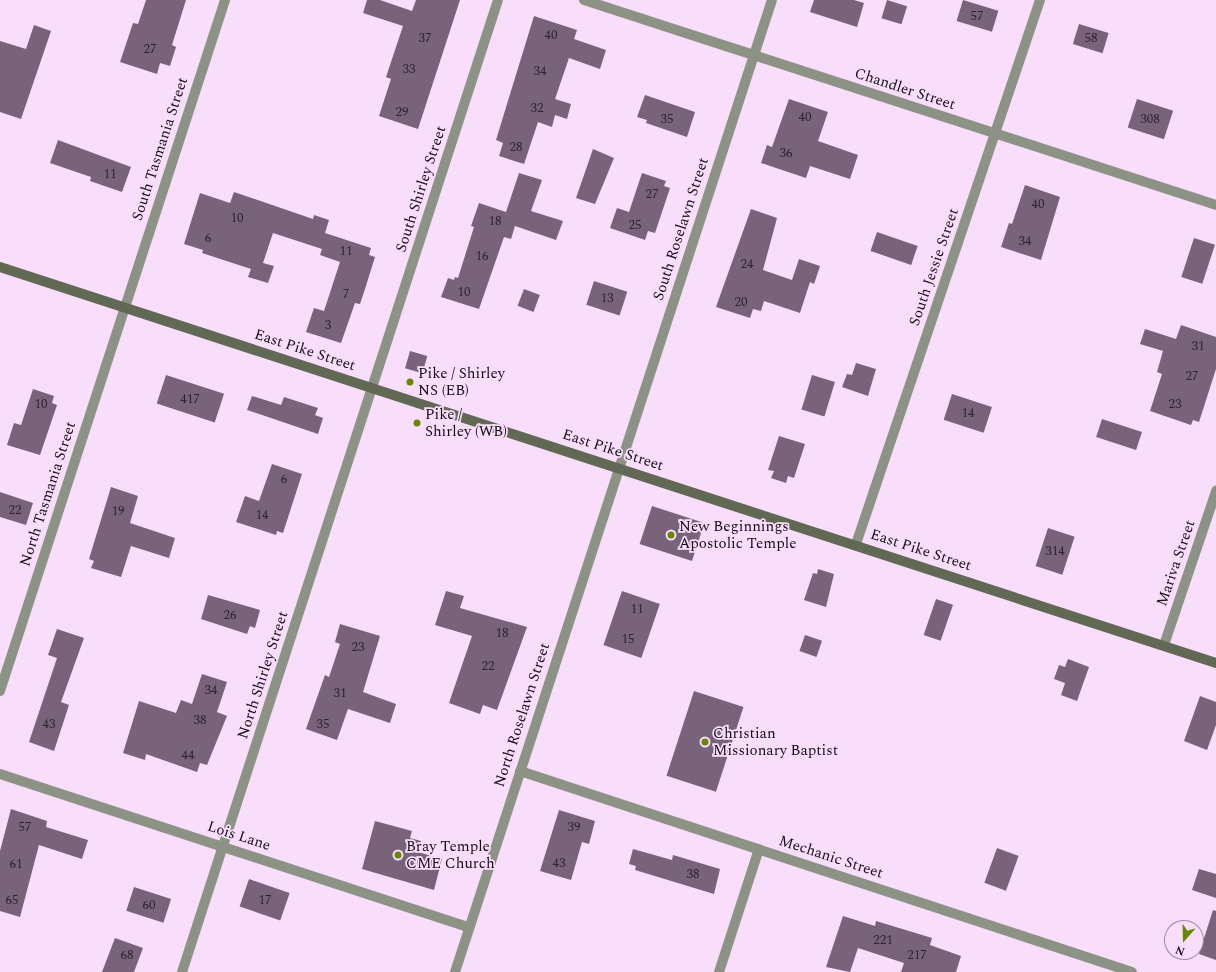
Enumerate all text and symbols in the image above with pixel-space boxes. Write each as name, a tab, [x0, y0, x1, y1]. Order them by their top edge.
house number: 57	[971, 8, 983, 24]
house number: 40	[545, 27, 557, 43]
house number: 37	[419, 30, 431, 46]
house number: 58	[1085, 30, 1097, 46]
house number: 27	[144, 41, 156, 57]
house number: 33	[403, 61, 415, 77]
house number: 34	[534, 63, 546, 79]
street label: Chandler Street	[852, 64, 958, 114]
street label: South Tasmania Street	[128, 75, 192, 223]
house number: 32	[531, 100, 543, 116]
house number: 29	[396, 104, 408, 120]
house number: 40	[799, 109, 811, 125]
house number: 35	[661, 111, 673, 127]
house number: 308	[1140, 111, 1160, 127]
street label: South Shirley Street	[392, 124, 450, 254]
house number: 28	[510, 139, 522, 155]
house number: 36	[780, 145, 792, 161]
street label: South Roselawn Street	[649, 155, 713, 303]
house number: 11	[104, 166, 116, 182]
house number: 27	[646, 186, 658, 202]
house number: 40	[1032, 196, 1044, 212]
street label: South Jessie Street	[905, 206, 963, 328]
house number: 10	[231, 210, 243, 226]
house number: 18	[489, 213, 501, 229]
house number: 25	[629, 217, 641, 233]
house number: 6	[205, 230, 211, 246]
house number: 34	[1019, 233, 1031, 249]
house number: 11	[340, 243, 352, 259]
house number: 16	[476, 248, 488, 264]
house number: 24	[741, 256, 753, 272]
house number: 10	[458, 284, 470, 300]
house number: 7	[343, 286, 349, 302]
house number: 13	[601, 290, 613, 306]
house number: 20	[735, 294, 747, 310]
house number: 3	[325, 317, 331, 333]
street label: East Pike Street	[252, 325, 358, 375]
house number: 31	[1192, 338, 1204, 354]
place label: Pike / Shirley NS (EB)	[418, 364, 505, 399]
house number: 27	[1186, 368, 1198, 384]
marker: Pike / Shirley NS (EB)	[405, 377, 415, 387]
house number: 417	[180, 391, 200, 407]
house number: 10	[35, 396, 47, 412]
house number: 23	[1169, 396, 1181, 412]
place label: Pike / Shirley (WB)	[425, 405, 507, 440]
house number: 14	[962, 405, 974, 421]
marker: Pike / Shirley (WB)	[412, 418, 422, 428]
street label: North Tasmania Street	[16, 419, 80, 569]
street label: East Pike Street	[560, 425, 666, 475]
house number: 6	[281, 471, 287, 487]
house number: 22	[9, 502, 21, 518]
house number: 19	[112, 503, 124, 519]
house number: 14	[256, 507, 268, 523]
place label: New Beginnings Apostolic Temple	[679, 517, 796, 552]
street label: Mariva Street	[1153, 518, 1199, 608]
street label: East Pike Street	[868, 525, 974, 575]
marker: New Beginnings Apostolic Temple	[666, 530, 676, 540]
house number: 314	[1045, 543, 1065, 559]
house number: 11	[631, 601, 643, 617]
house number: 26	[224, 607, 236, 623]
street label: North Shirley Street	[234, 609, 292, 741]
house number: 18	[496, 625, 508, 641]
house number: 15	[622, 631, 634, 647]
house number: 23	[352, 639, 364, 655]
street label: North Roselawn Street	[490, 641, 554, 789]
house number: 22	[482, 658, 494, 674]
house number: 34	[205, 682, 217, 698]
house number: 31	[334, 685, 346, 701]
house number: 38	[194, 712, 206, 728]
house number: 43	[43, 716, 55, 732]
house number: 35	[317, 716, 329, 732]
place label: Christian Missionary Baptist	[713, 724, 838, 759]
marker: Christian Missionary Baptist	[700, 737, 710, 747]
house number: 44	[182, 747, 194, 763]
street label: Lois Lane	[205, 817, 273, 855]
house number: 57	[19, 819, 31, 835]
house number: 39	[568, 819, 580, 835]
street label: Mechanic Street	[777, 832, 885, 882]
place label: Bray Temple CME Church	[406, 837, 495, 872]
marker: Bray Temple CME Church	[393, 850, 403, 860]
house number: 43	[553, 855, 565, 871]
house number: 61	[10, 856, 22, 872]
house number: 38	[687, 866, 699, 882]
house number: 65	[6, 892, 18, 908]
house number: 17	[259, 892, 271, 908]
house number: 60	[143, 897, 155, 913]
north arrow	[1164, 920, 1204, 960]
house number: 221	[873, 932, 893, 948]
text: N	[1173, 941, 1187, 960]
house number: 68	[121, 947, 133, 963]
house number: 217	[907, 947, 927, 963]

